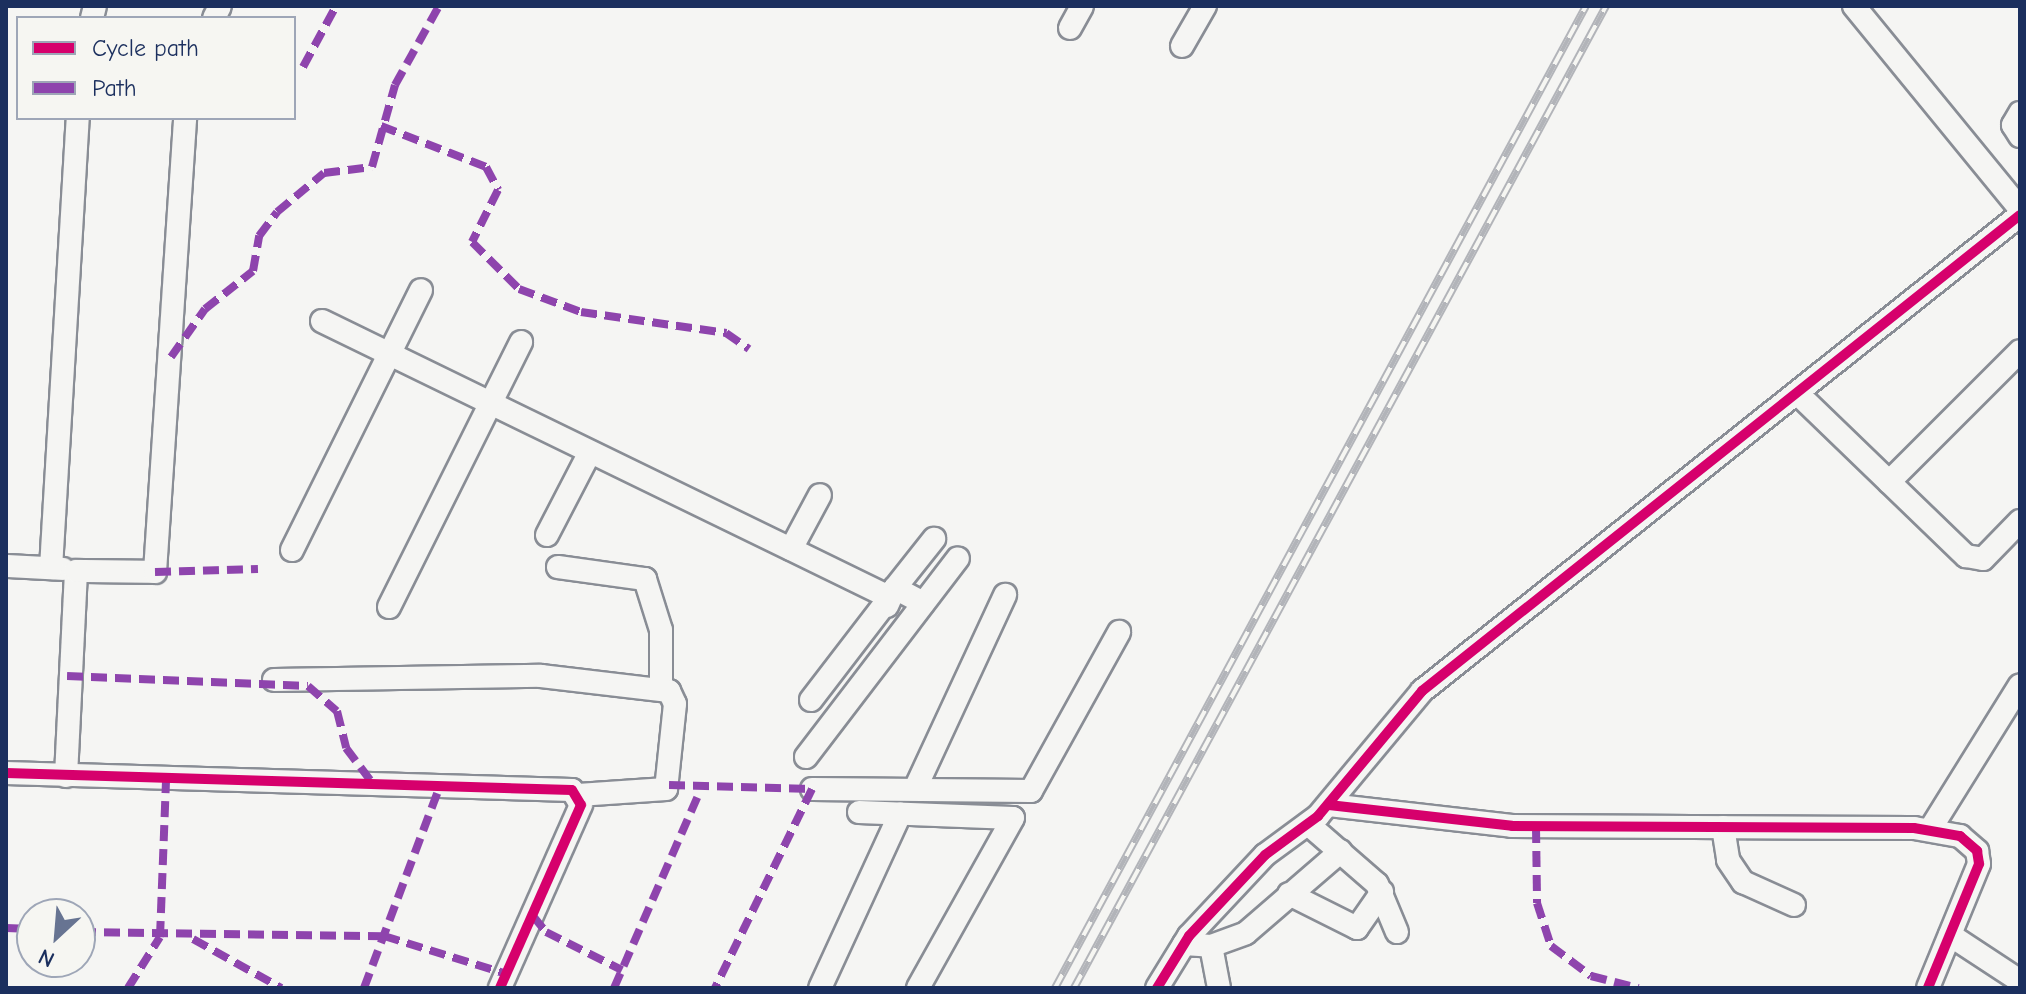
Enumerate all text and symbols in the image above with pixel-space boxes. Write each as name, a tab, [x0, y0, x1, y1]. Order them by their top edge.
legend	[16, 16, 296, 120]
text: Cycle path	[92, 34, 199, 62]
text: Path	[92, 74, 137, 102]
north arrow	[16, 898, 96, 978]
text: N	[34, 943, 59, 973]

